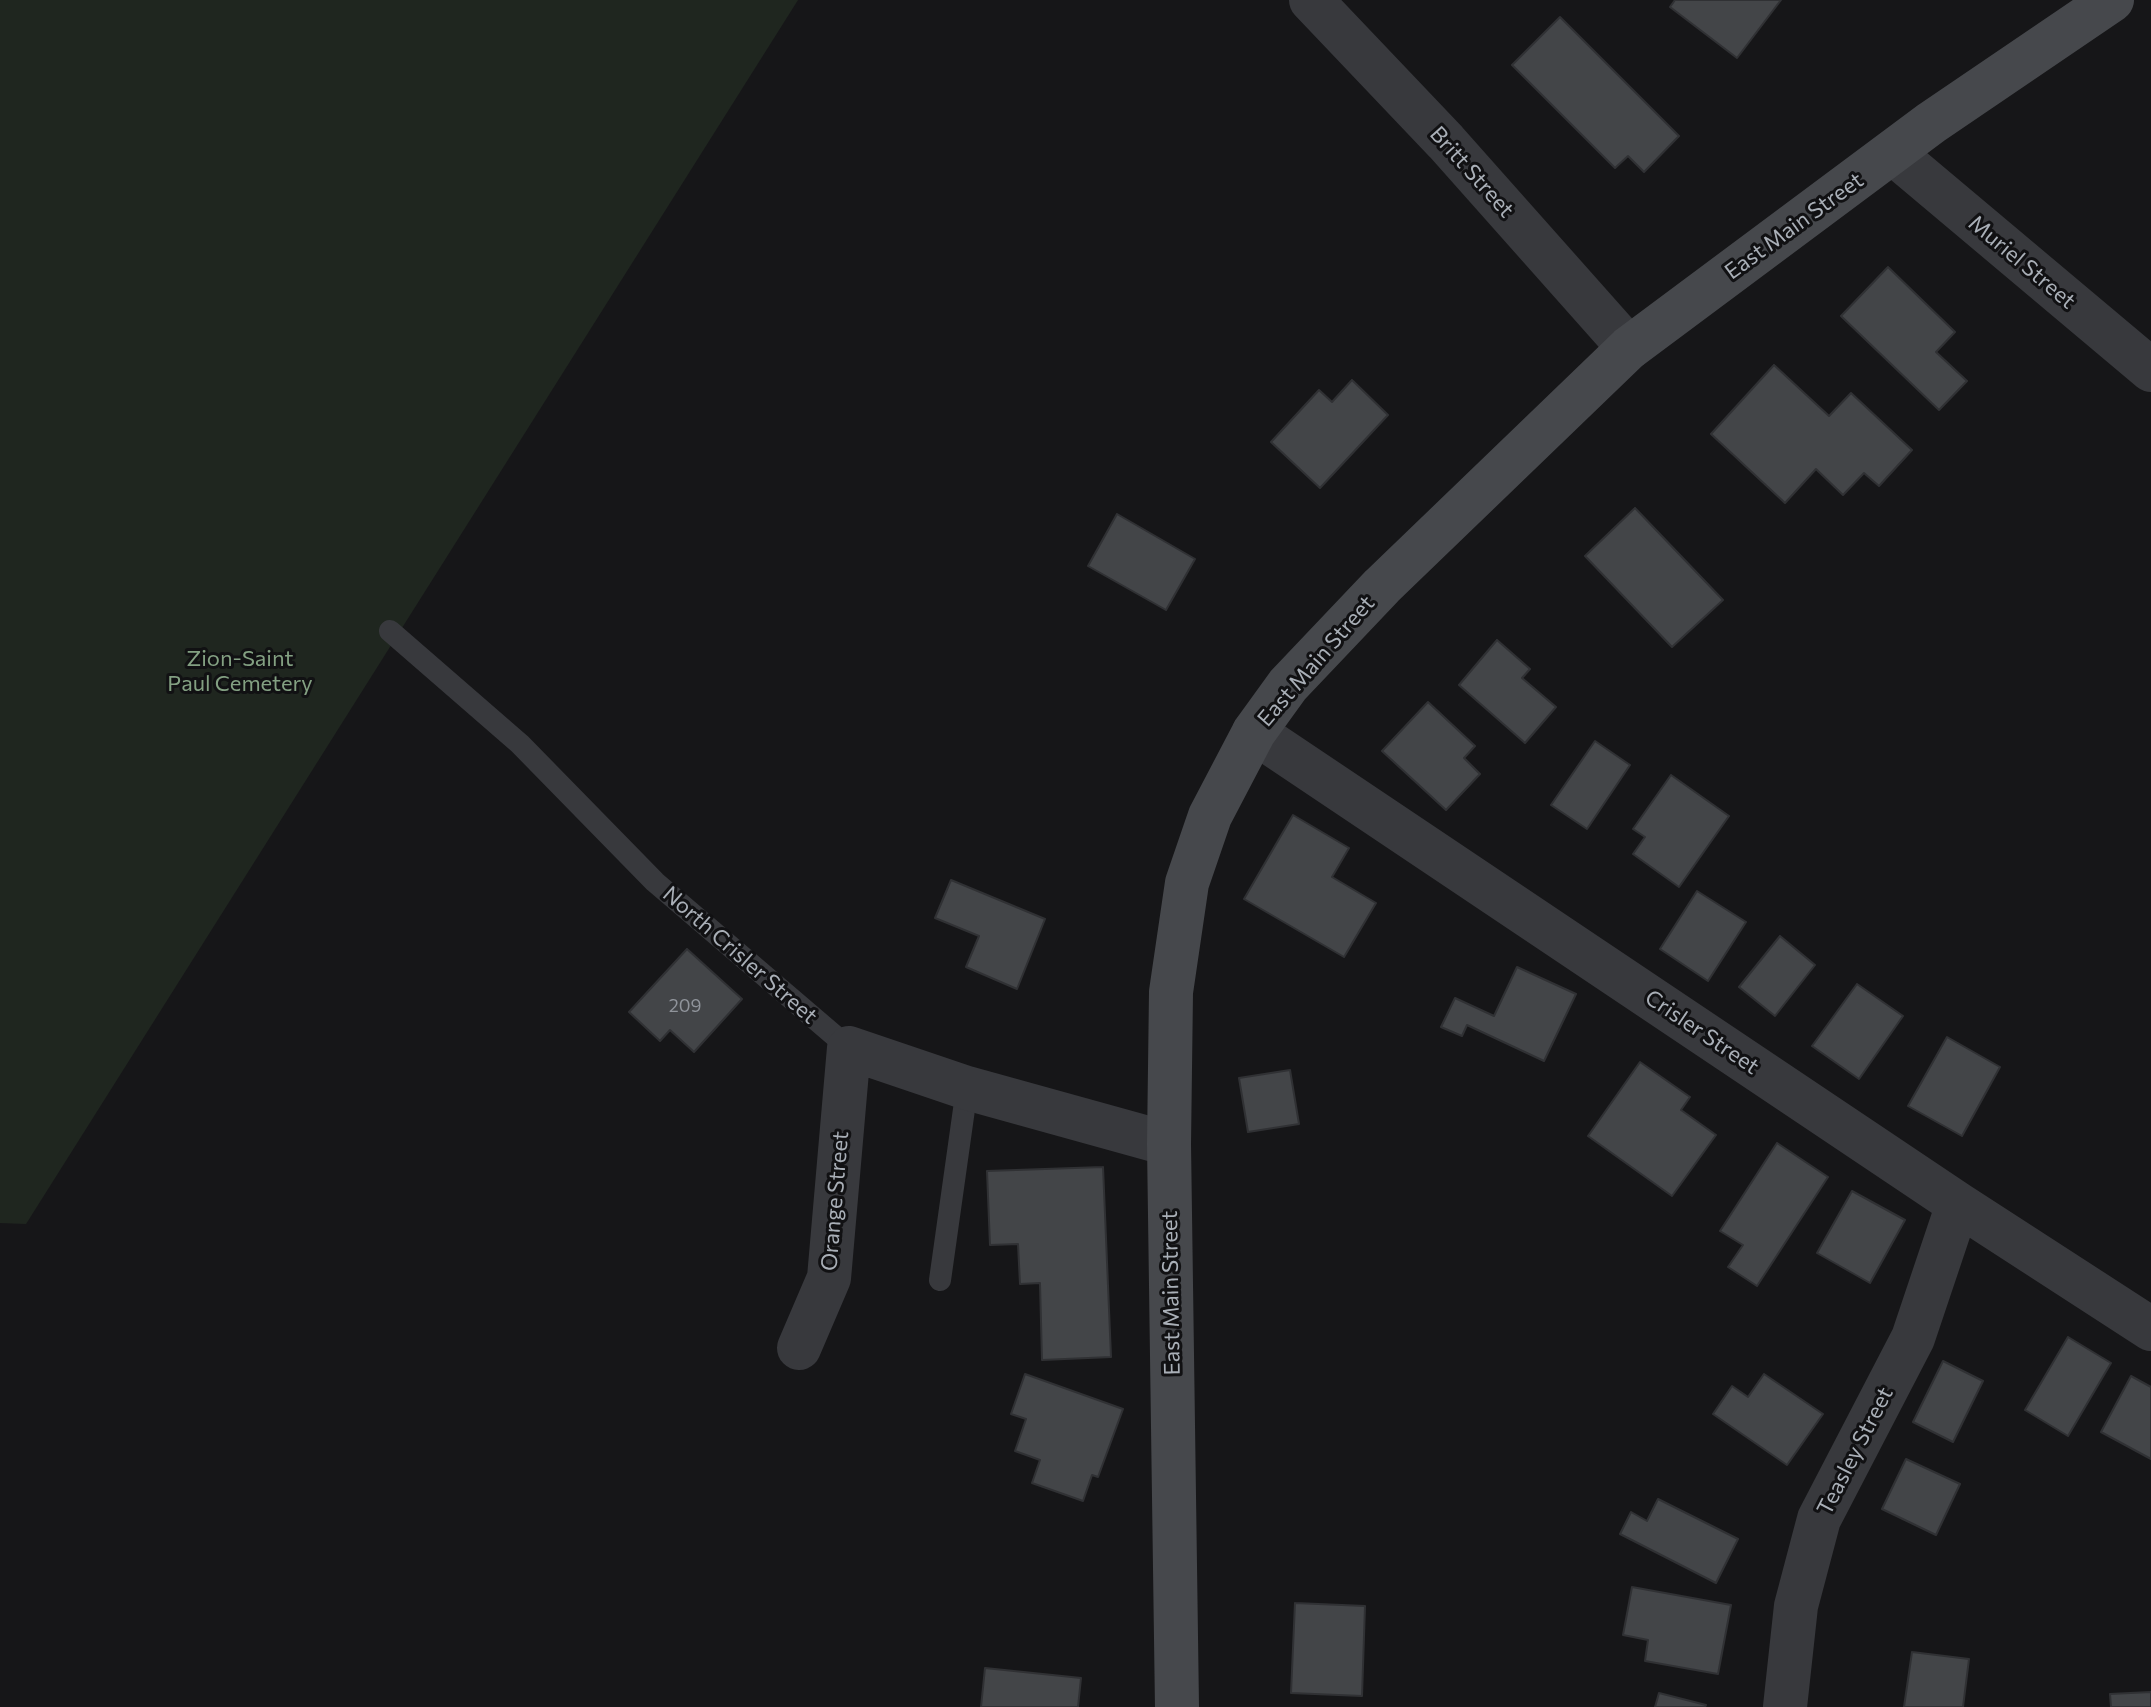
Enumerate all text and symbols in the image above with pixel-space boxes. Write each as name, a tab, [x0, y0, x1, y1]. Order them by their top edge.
street label: Britt Street	[1424, 121, 1520, 223]
street label: East Main Street	[1720, 167, 1868, 285]
street label: Muriel Street	[1963, 210, 2081, 314]
street label: East Main Street	[1252, 590, 1380, 732]
park label: Zion-Saint Paul Cemetery	[167, 646, 313, 698]
street label: North Crisler Street	[657, 881, 823, 1029]
street label: Crisler Street	[1640, 984, 1764, 1080]
house number: 209	[669, 995, 701, 1017]
street label: Orange Street	[816, 1130, 854, 1272]
street label: East Main Street	[1156, 1210, 1186, 1376]
street label: Teasley Street	[1811, 1383, 1899, 1519]

